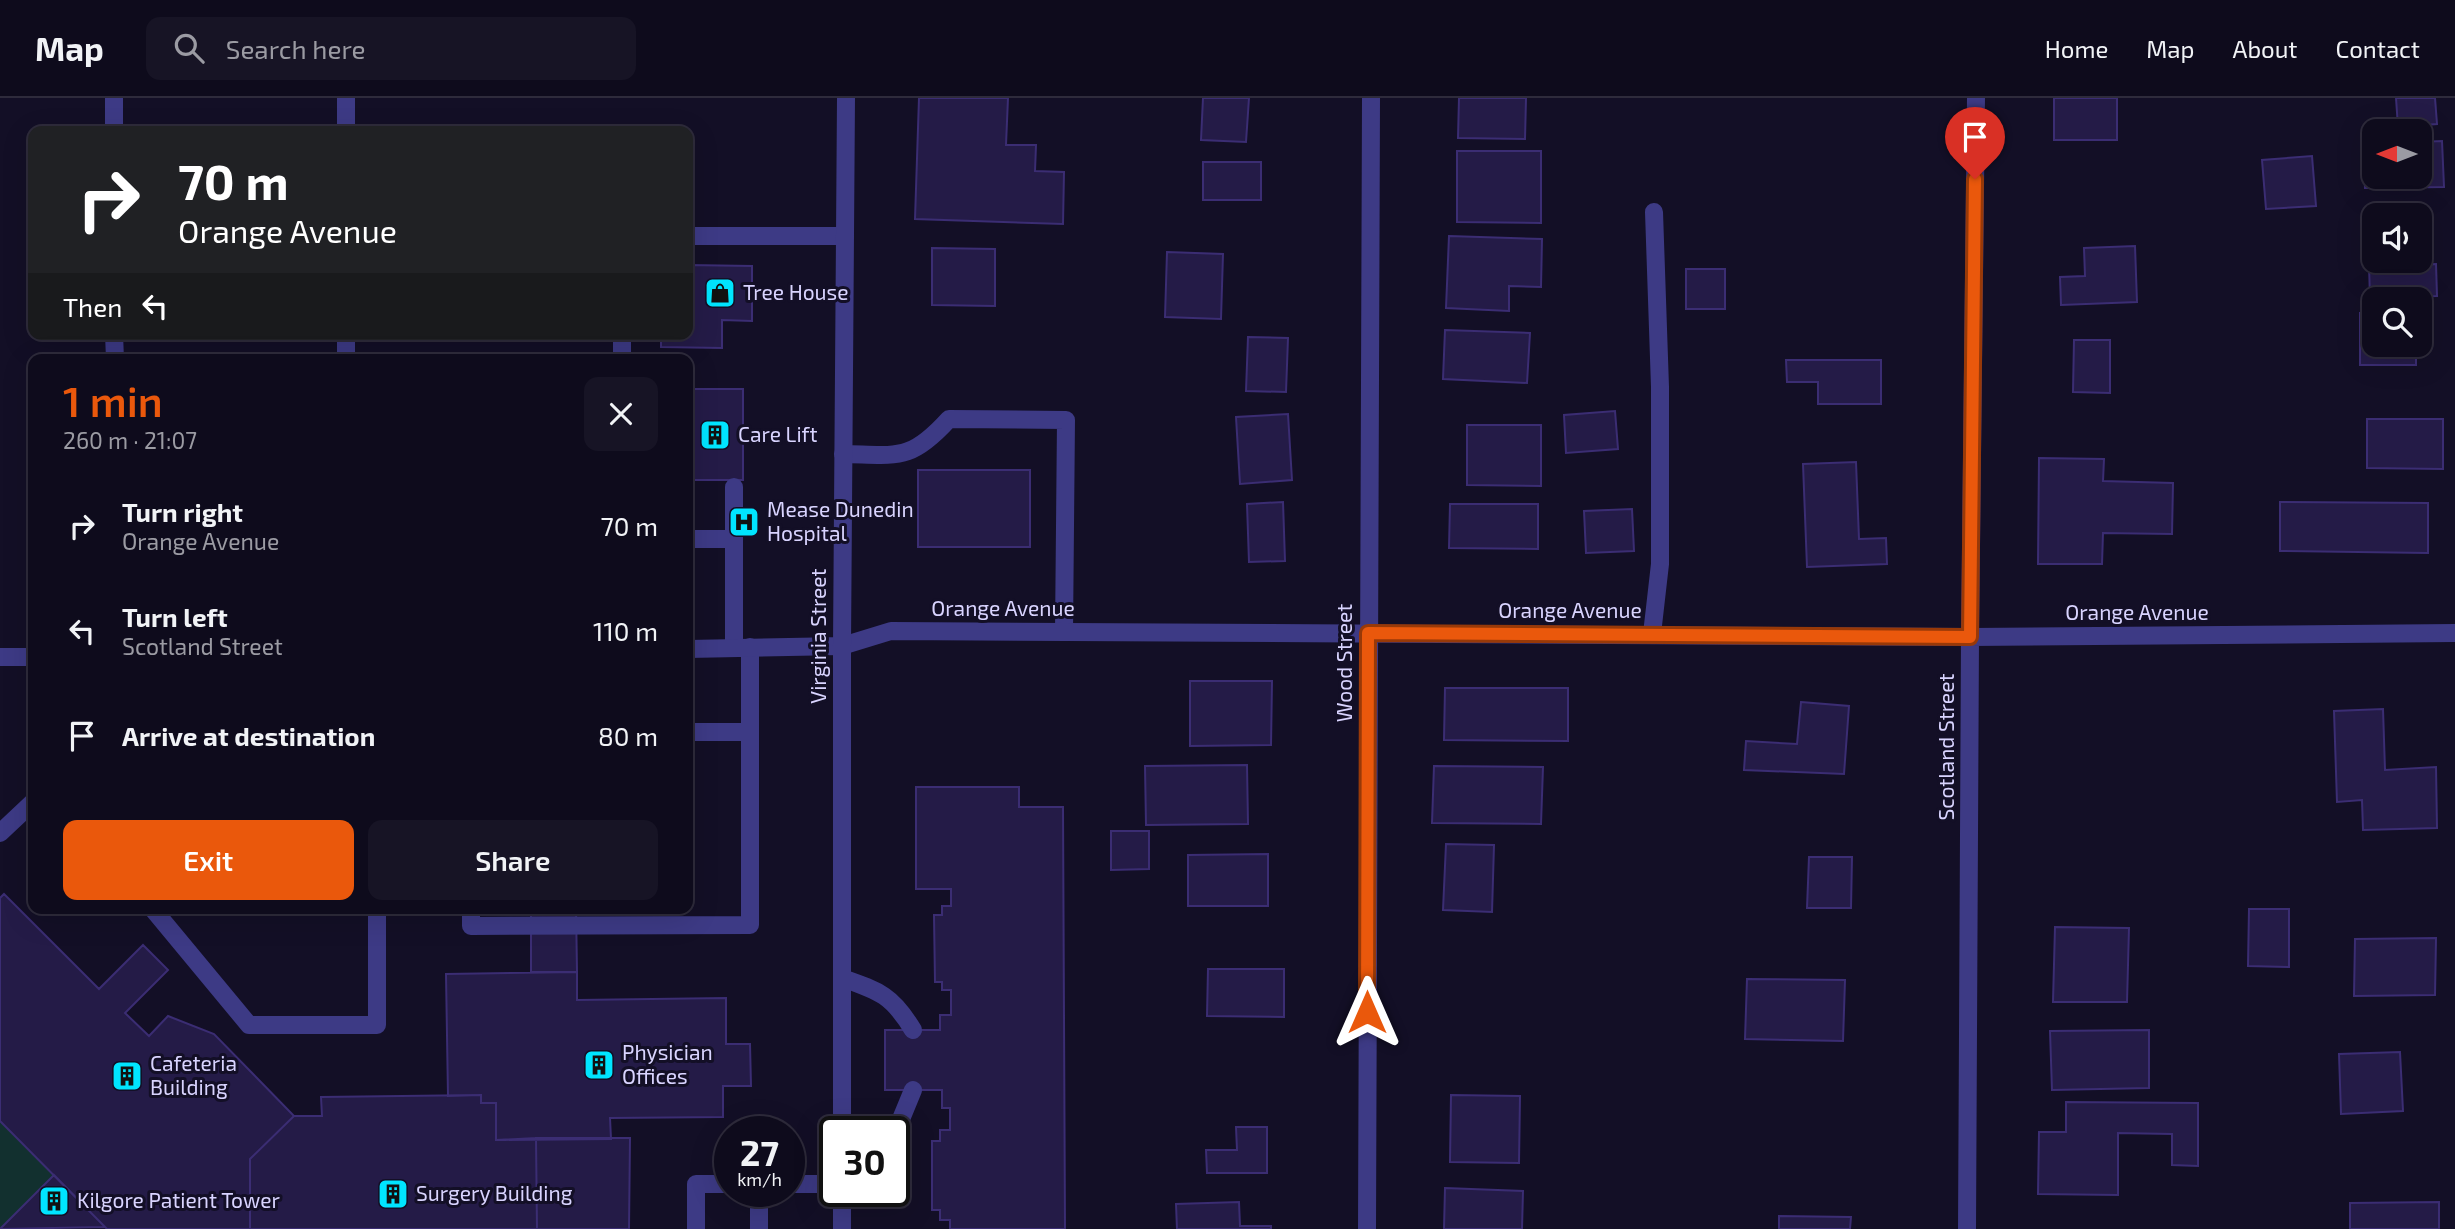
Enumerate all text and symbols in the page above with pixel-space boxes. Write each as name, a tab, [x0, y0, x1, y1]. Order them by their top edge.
search box	[146, 17, 636, 80]
text: Map	[35, 28, 104, 68]
icon: search	[170, 29, 208, 67]
text: Search here	[226, 33, 365, 64]
text: Home	[2045, 34, 2108, 63]
text: Map	[2146, 34, 2194, 63]
text: About	[2232, 34, 2298, 63]
text: Contact	[2336, 34, 2420, 63]
pin	[1945, 107, 2005, 179]
icon: arrive	[1956, 118, 1994, 156]
north arrow	[2362, 119, 2432, 189]
map controls	[2362, 119, 2432, 357]
text: 70 m	[178, 151, 289, 210]
icon: right	[63, 154, 154, 245]
button: sound	[2362, 203, 2432, 273]
text: Orange Avenue	[178, 211, 397, 249]
shop icon: Tree House	[703, 276, 737, 310]
place label: Tree House	[743, 279, 849, 304]
icon: left	[136, 287, 174, 325]
button: search	[2362, 287, 2432, 357]
text: Then	[63, 291, 122, 322]
text: 1 min	[63, 375, 163, 425]
button: close	[584, 377, 658, 451]
building icon: Care Lift	[698, 418, 732, 452]
place label: Care Lift	[738, 421, 818, 446]
text: 260 m · 21:07	[63, 426, 197, 454]
text: Turn right	[122, 496, 243, 527]
place label: Mease Dunedin Hospital	[767, 496, 914, 545]
hospital icon: Mease Dunedin Hospital	[727, 505, 761, 539]
icon: right	[63, 507, 101, 545]
text: 70 m	[600, 510, 658, 541]
text: Orange Avenue	[122, 527, 279, 555]
street label: Virginia Street	[805, 568, 830, 704]
street label: Orange Avenue	[931, 595, 1075, 620]
street label: Orange Avenue	[1498, 597, 1642, 622]
street label: Orange Avenue	[2065, 599, 2209, 624]
text: Turn left	[122, 601, 228, 632]
street label: Wood Street	[1331, 604, 1356, 722]
icon: left	[63, 612, 101, 650]
text: 110 m	[593, 615, 658, 646]
text: Scotland Street	[122, 632, 283, 660]
street label: Scotland Street	[1933, 674, 1958, 820]
icon: arrive	[63, 717, 101, 755]
text: Arrive at destination	[122, 720, 375, 751]
text: 80 m	[598, 720, 658, 751]
button: Exit	[63, 820, 354, 900]
button: Share	[368, 820, 658, 900]
position arrow	[1330, 975, 1404, 1049]
place label: Physician Offices	[622, 1039, 713, 1088]
building icon: Physician Offices	[582, 1048, 616, 1082]
place label: Cafeteria Building	[150, 1050, 237, 1099]
building icon: Cafeteria Building	[110, 1059, 144, 1093]
speed limit sign: 30	[819, 1116, 910, 1207]
text: 27	[740, 1131, 779, 1173]
text: km/h	[737, 1168, 782, 1190]
building icon: Surgery Building	[376, 1177, 410, 1211]
place label: Surgery Building	[416, 1180, 573, 1205]
building icon: Kilgore Patient Tower	[37, 1184, 71, 1218]
place label: Kilgore Patient Tower	[77, 1187, 280, 1212]

